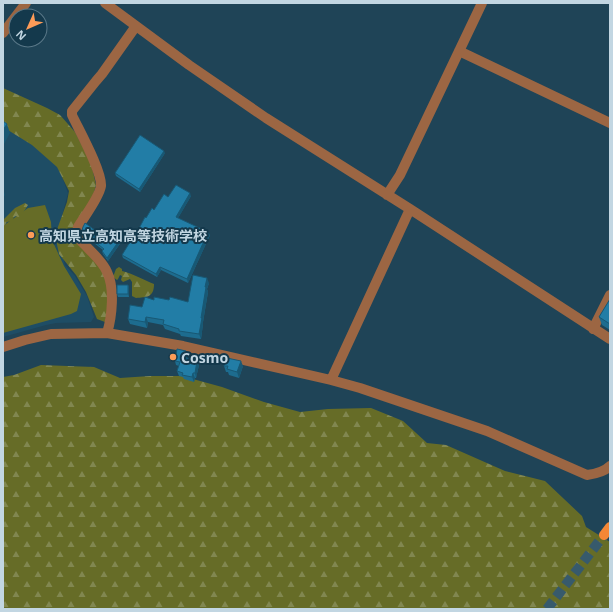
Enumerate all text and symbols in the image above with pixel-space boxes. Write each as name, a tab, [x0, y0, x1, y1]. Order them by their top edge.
north arrow	[8, 8, 48, 48]
text: N	[12, 27, 29, 44]
place label: 高知県立高知高等技術学校	[39, 226, 207, 245]
marker: 高知県立高知高等技術学校	[26, 230, 36, 240]
place label: Cosmo	[181, 348, 228, 367]
marker: Cosmo	[168, 352, 178, 362]

